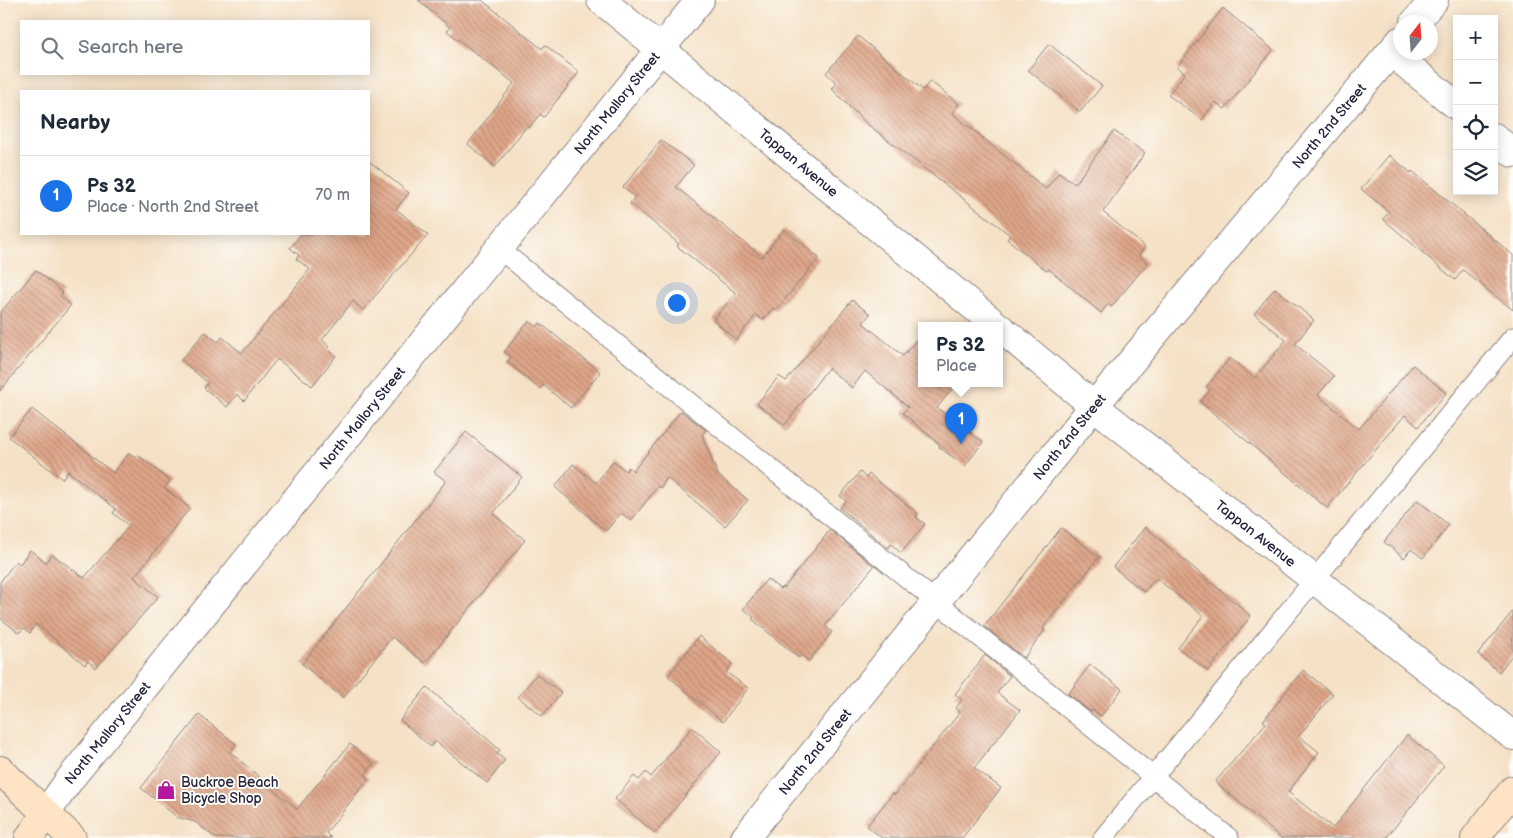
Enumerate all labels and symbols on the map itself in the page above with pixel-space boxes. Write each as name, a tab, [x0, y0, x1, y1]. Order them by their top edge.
north arrow	[1393, 15, 1438, 60]
street label: North Mallory Street	[570, 48, 664, 158]
street label: North 2nd Street	[1288, 79, 1370, 172]
street label: Tappan Avenue	[756, 125, 842, 200]
your location	[664, 290, 690, 316]
street label: North Mallory Street	[316, 363, 409, 473]
street label: North 2nd Street	[1029, 390, 1110, 483]
pin: 1	[945, 403, 977, 444]
street label: Tappan Avenue	[1212, 496, 1299, 570]
street label: North Mallory Street	[61, 678, 154, 788]
street label: North 2nd Street	[775, 705, 855, 798]
place label: Buckroe Beach Bicycle Shop	[181, 774, 279, 807]
shop icon: Buckroe Beach Bicycle Shop	[155, 779, 177, 801]

